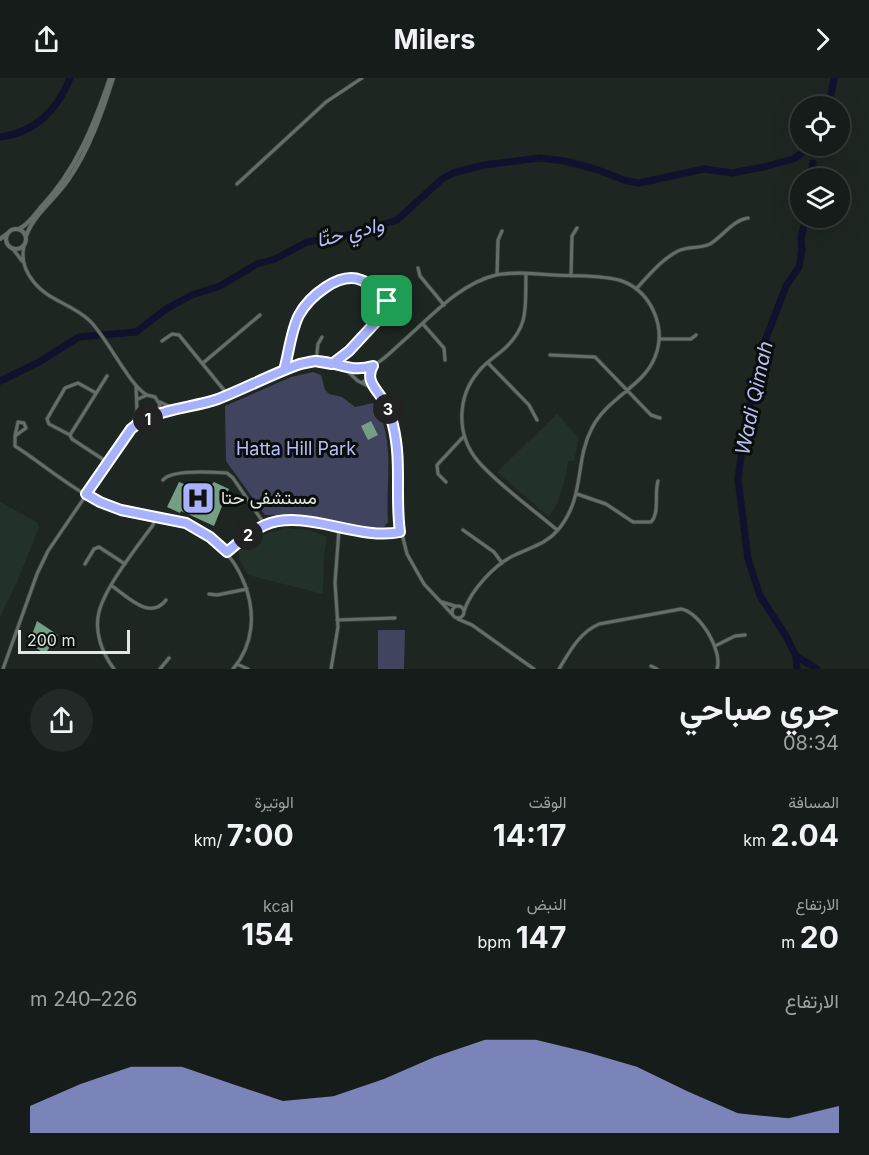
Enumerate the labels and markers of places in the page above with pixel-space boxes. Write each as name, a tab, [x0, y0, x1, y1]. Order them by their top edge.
pin	[361, 275, 412, 326]
pin: 3	[373, 394, 403, 424]
pin: 1	[133, 404, 163, 434]
hospital icon: مستشفى حتا	[180, 480, 216, 516]
place label: مستشفى حتا	[221, 487, 317, 509]
pin: 2	[233, 520, 263, 550]

